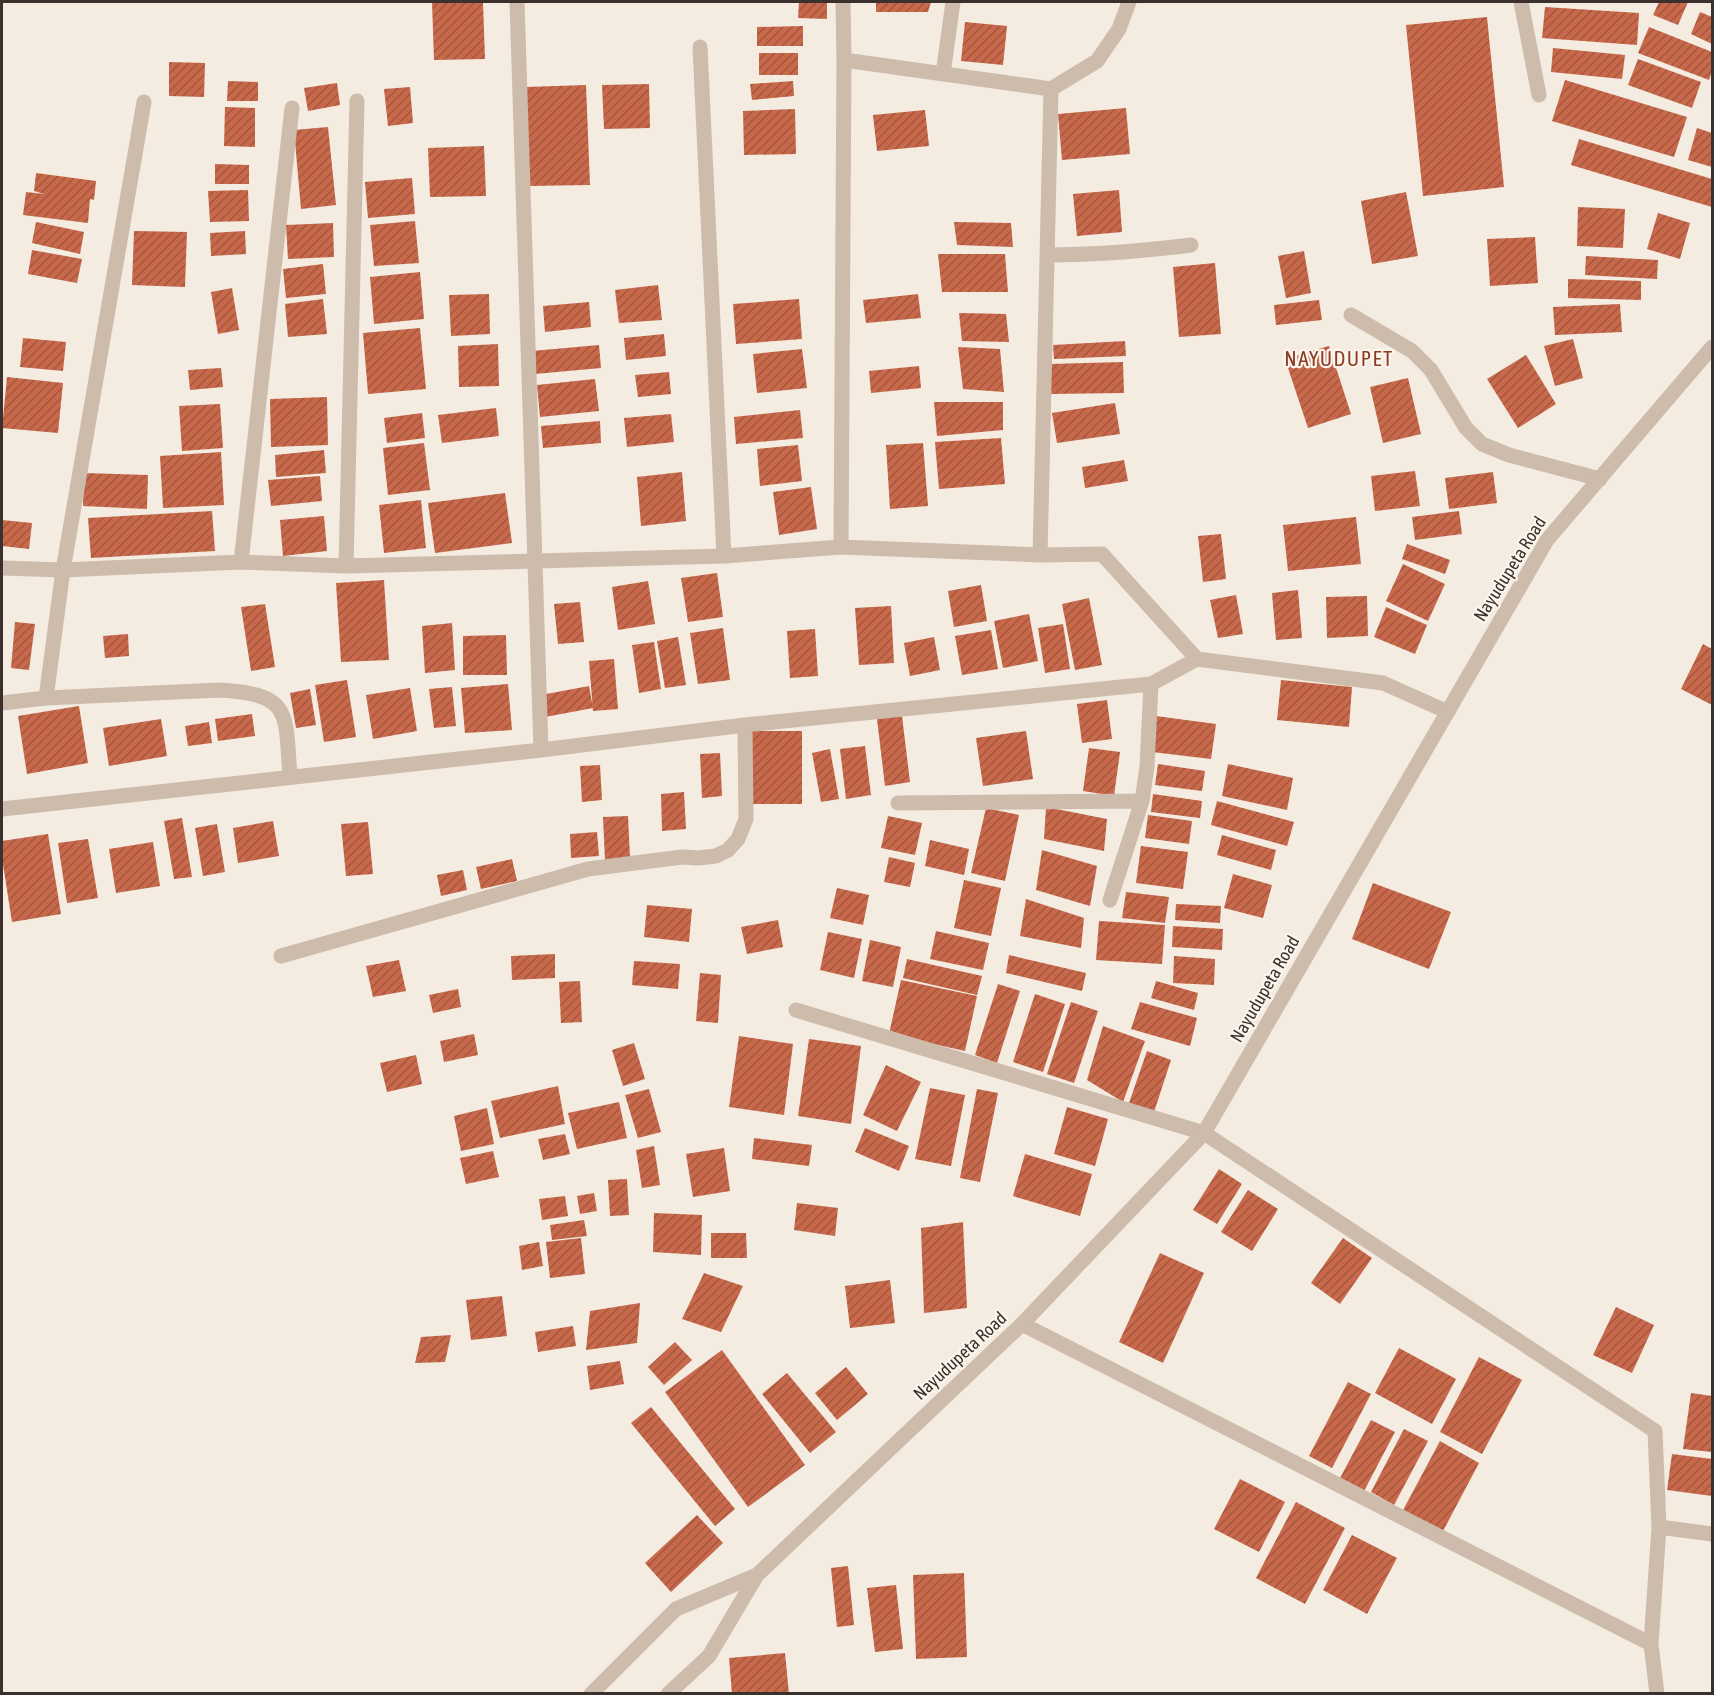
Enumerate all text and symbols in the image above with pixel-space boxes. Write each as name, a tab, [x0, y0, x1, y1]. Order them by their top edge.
district label: NAYUDUPET	[1284, 346, 1394, 370]
street label: Nayudupeta Road	[1469, 513, 1550, 625]
street label: Nayudupeta Road	[1226, 932, 1304, 1046]
street label: Nayudupeta Road	[909, 1307, 1010, 1404]

